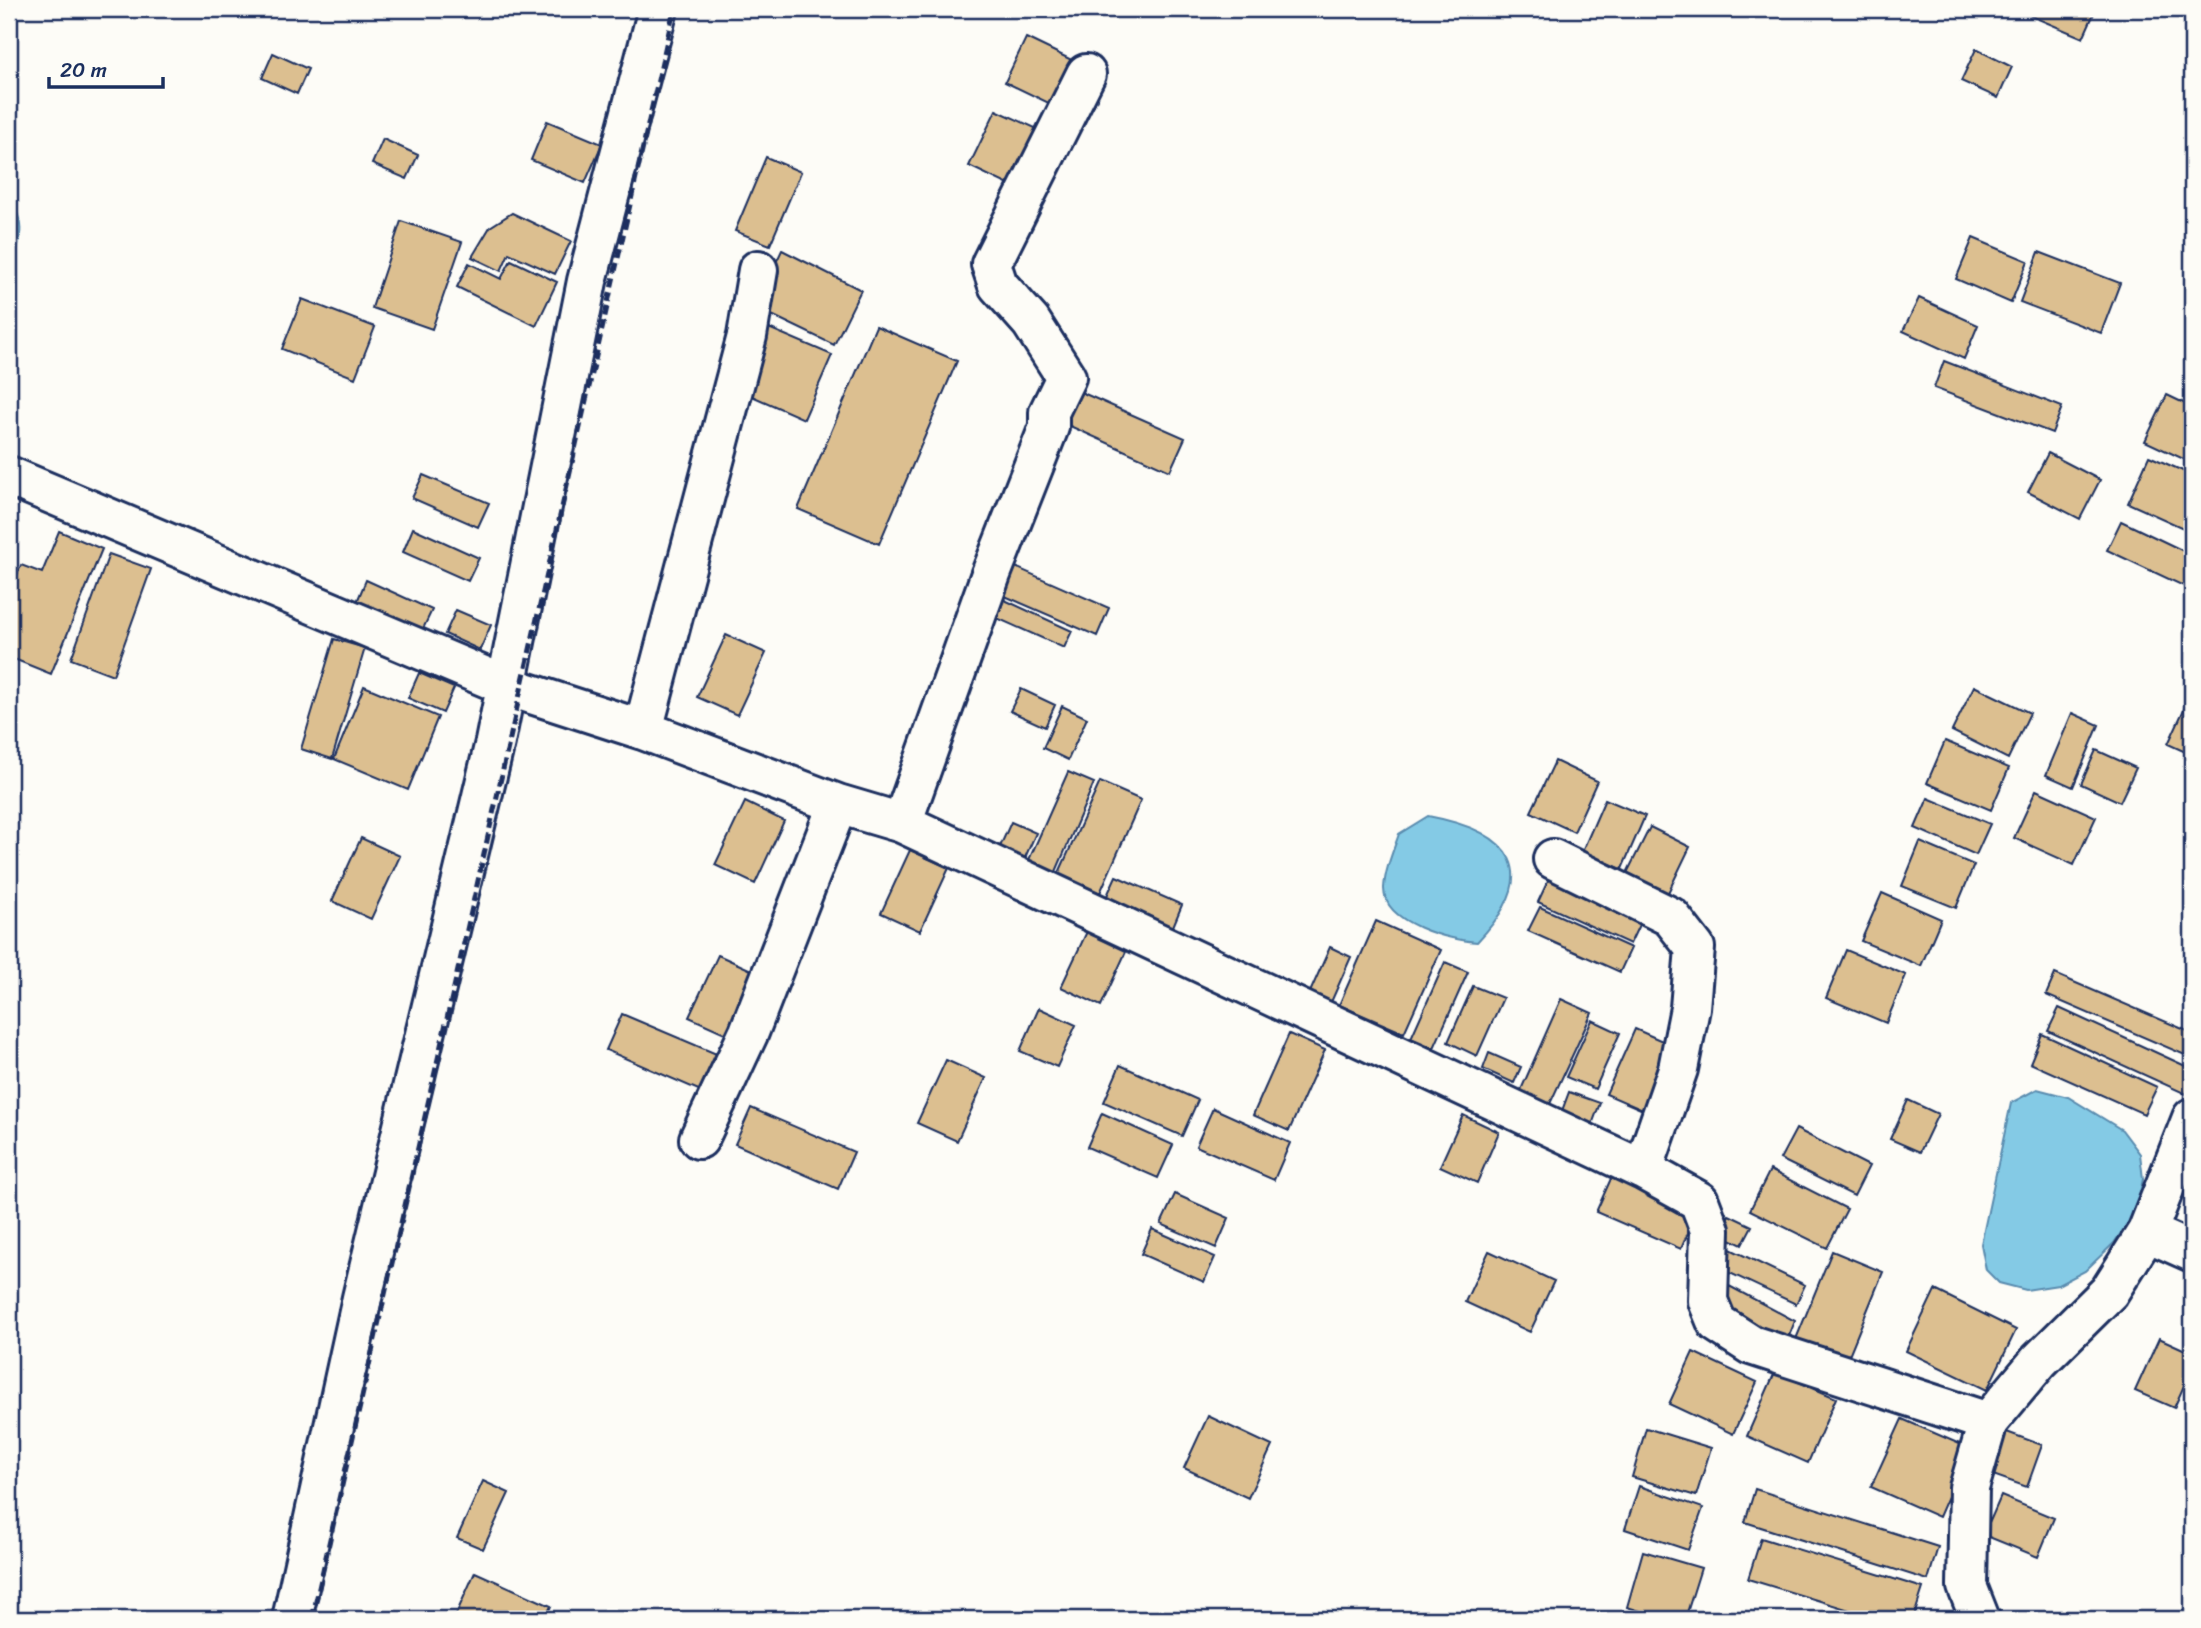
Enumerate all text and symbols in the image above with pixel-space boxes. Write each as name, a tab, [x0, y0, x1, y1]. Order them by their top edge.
scale bar	[49, 46, 163, 90]
text: 20 m	[60, 51, 107, 89]

